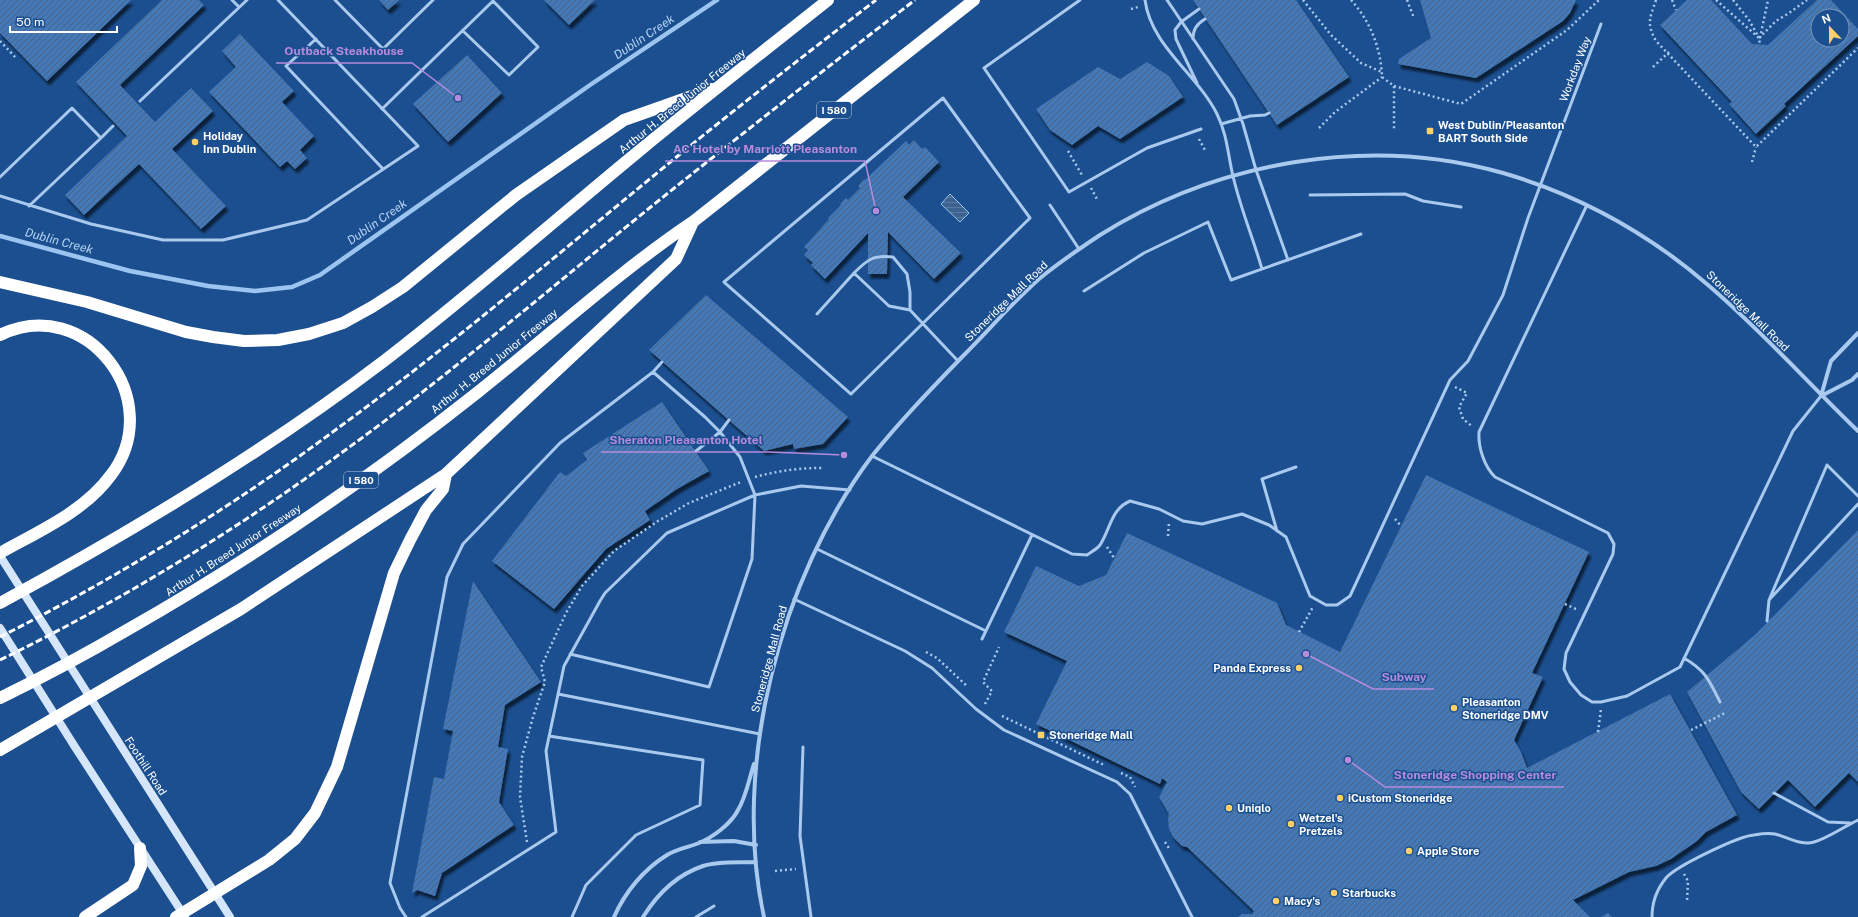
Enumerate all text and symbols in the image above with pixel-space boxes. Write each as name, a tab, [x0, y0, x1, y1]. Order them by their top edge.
scale bar	[10, 8, 117, 34]
north arrow	[1810, 8, 1850, 48]
water label: Dublin Creek	[611, 11, 677, 62]
text: N	[1820, 12, 1832, 26]
text: 50 m	[16, 15, 44, 29]
street label: Workday Way	[1557, 35, 1593, 103]
callout: Outback Steakhouse	[276, 39, 412, 63]
text: Outback Steakhouse	[284, 44, 404, 58]
street label: Arthur H. Breed Junior Freeway	[616, 46, 748, 156]
road number: I 580	[817, 102, 851, 118]
place label: West Dublin/Pleasanton BART South Side	[1438, 119, 1564, 144]
marker: West Dublin/Pleasanton BART South Side	[1425, 126, 1435, 136]
place label: Holiday Inn Dublin	[203, 130, 256, 155]
marker: Holiday Inn Dublin	[190, 137, 200, 147]
callout: AC Hotel by Marriott Pleasanton	[665, 137, 865, 161]
text: AC Hotel by Marriott Pleasanton	[673, 142, 857, 156]
water label: Dublin Creek	[344, 196, 410, 248]
water label: Dublin Creek	[23, 225, 95, 257]
street label: Stoneridge Mall Road	[962, 258, 1050, 344]
street label: Stoneridge Mall Road	[1704, 268, 1792, 354]
street label: Arthur H. Breed Junior Freeway	[428, 306, 560, 416]
callout: Sheraton Pleasanton Hotel	[601, 428, 770, 452]
text: Sheraton Pleasanton Hotel	[609, 433, 763, 447]
road number: I 580	[344, 472, 378, 488]
street label: Arthur H. Breed Junior Freeway	[163, 502, 303, 598]
street label: Stoneridge Mall Road	[749, 604, 789, 714]
place label: Panda Express	[1213, 662, 1291, 674]
marker: Panda Express	[1294, 663, 1304, 673]
callout: Subway	[1373, 665, 1434, 689]
text: Subway	[1381, 670, 1427, 684]
place label: Pleasanton Stoneridge DMV	[1462, 696, 1549, 721]
marker: Pleasanton Stoneridge DMV	[1449, 703, 1459, 713]
place label: Stoneridge Mall	[1049, 729, 1133, 741]
marker: Stoneridge Mall	[1036, 730, 1046, 740]
street label: Foothill Road	[123, 735, 169, 797]
callout: Stoneridge Shopping Center	[1385, 763, 1564, 787]
text: Stoneridge Shopping Center	[1394, 768, 1556, 782]
place label: iCustom Stoneridge	[1348, 792, 1452, 804]
marker: iCustom Stoneridge	[1335, 793, 1345, 803]
place label: Uniqlo	[1237, 802, 1271, 814]
marker: Uniqlo	[1224, 803, 1234, 813]
place label: Wetzel's Pretzels	[1299, 812, 1343, 837]
marker: Wetzel's Pretzels	[1286, 819, 1296, 829]
place label: Apple Store	[1417, 845, 1479, 857]
marker: Apple Store	[1404, 846, 1414, 856]
place label: Starbucks	[1342, 887, 1396, 899]
marker: Starbucks	[1329, 888, 1339, 898]
place label: Macy's	[1284, 895, 1321, 907]
marker: Macy's	[1271, 896, 1281, 906]

